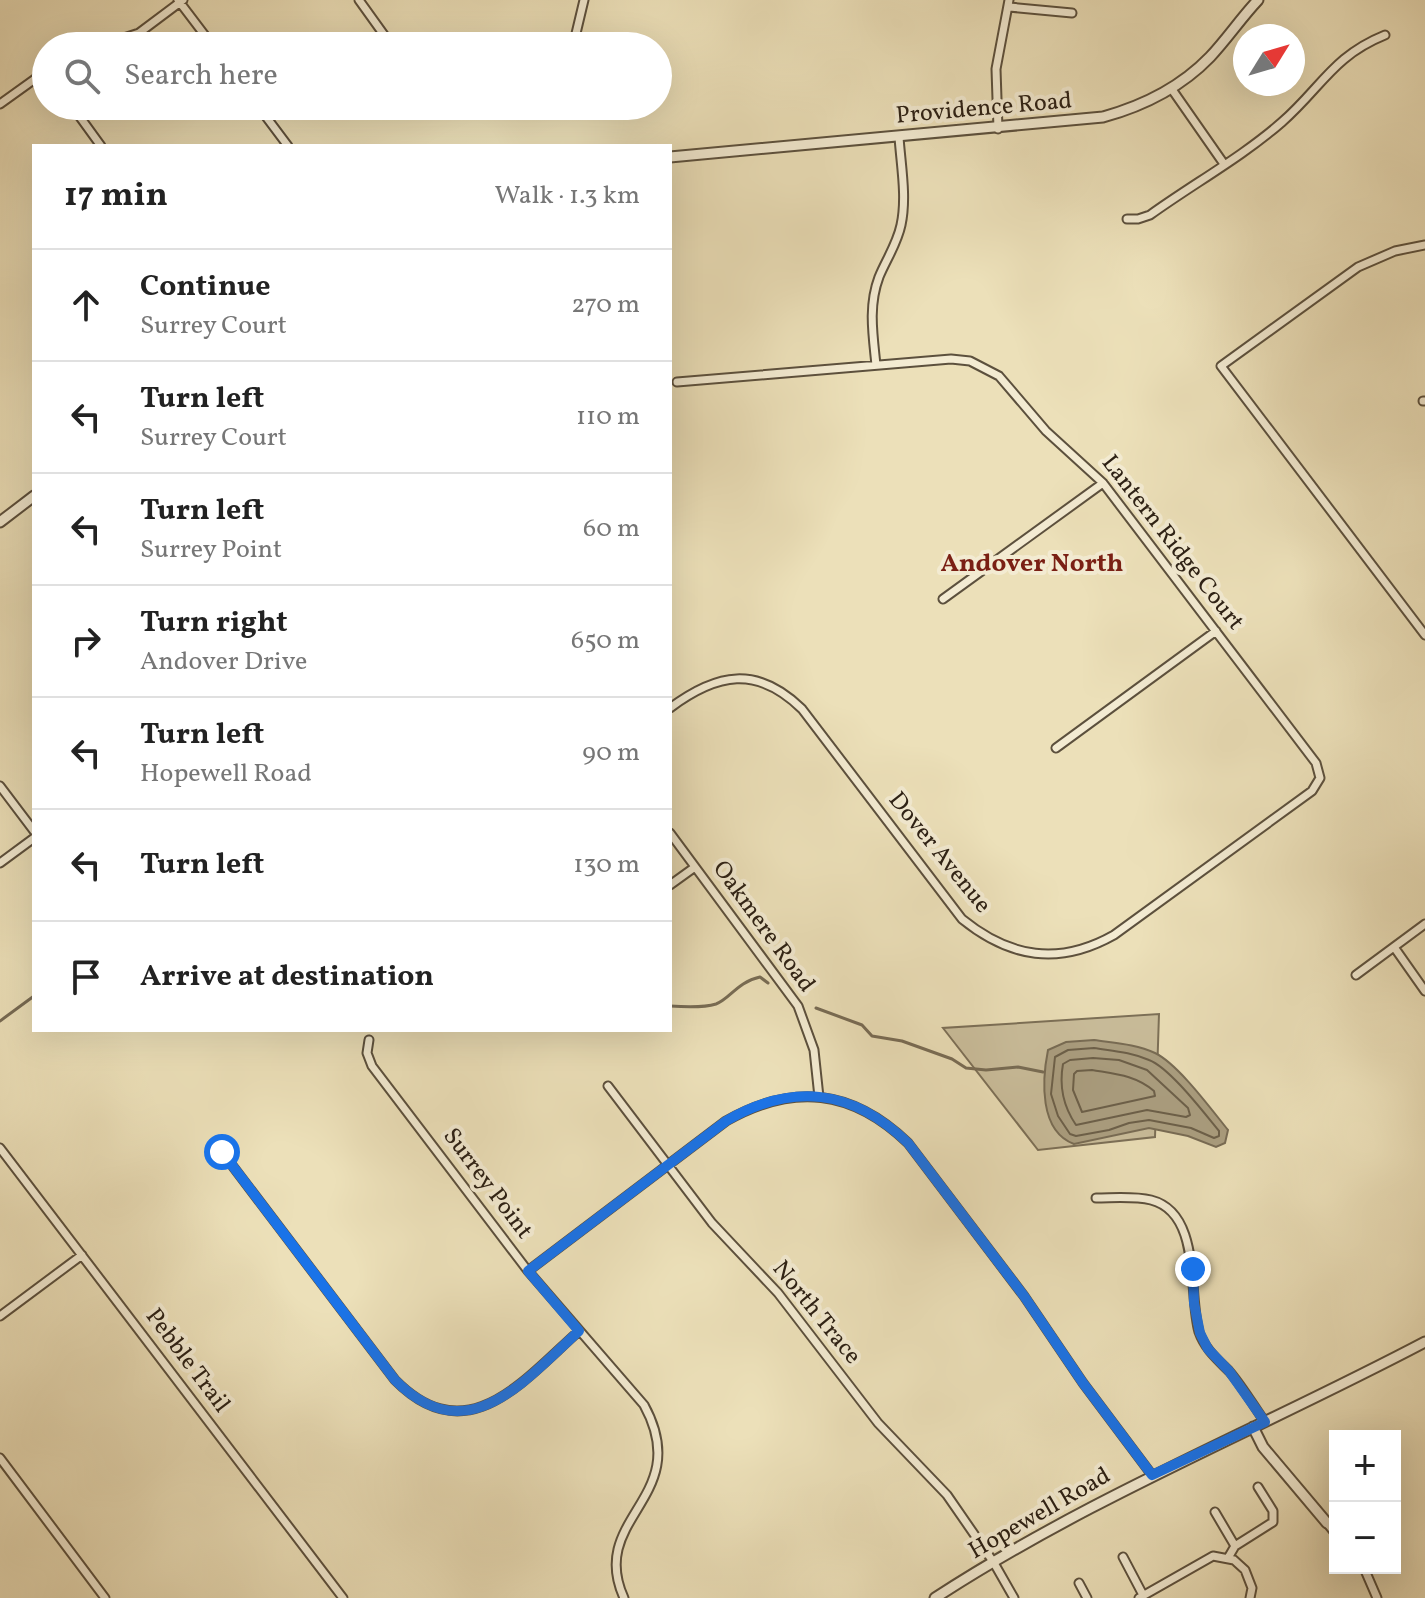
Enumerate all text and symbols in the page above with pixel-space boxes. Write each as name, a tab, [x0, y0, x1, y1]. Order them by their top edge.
north arrow	[1233, 24, 1305, 96]
search box	[32, 32, 672, 120]
icon: search	[60, 54, 104, 98]
text: Search here	[124, 55, 278, 97]
street label: Providence Road	[894, 84, 1074, 134]
text: 17 min	[64, 173, 168, 220]
text: Walk · 1.3 km	[494, 178, 640, 214]
text: Continue	[140, 266, 271, 308]
icon: ahead	[64, 283, 108, 327]
text: 270 m	[571, 287, 640, 323]
text: Surrey Court	[140, 308, 287, 344]
text: Turn left	[140, 378, 264, 420]
icon: left	[64, 395, 108, 439]
text: 110 m	[576, 399, 640, 435]
text: Surrey Court	[140, 420, 287, 456]
street label: Lantern Ridge Court	[1093, 448, 1251, 638]
text: Turn left	[140, 490, 264, 532]
icon: left	[64, 507, 108, 551]
text: 60 m	[583, 511, 640, 547]
text: Surrey Point	[140, 532, 282, 568]
district label: Andover North	[941, 546, 1124, 582]
text: Turn right	[140, 602, 288, 644]
icon: right	[64, 619, 108, 663]
text: 650 m	[571, 623, 640, 659]
text: Andover Drive	[140, 644, 307, 680]
text: Turn left	[140, 714, 264, 756]
icon: left	[64, 731, 108, 775]
text: 90 m	[582, 735, 640, 771]
text: Hopewell Road	[140, 756, 312, 792]
street label: Dover Avenue	[879, 785, 999, 921]
icon: left	[64, 843, 108, 887]
text: Turn left	[140, 844, 264, 886]
text: 130 m	[573, 847, 640, 883]
street label: Oakmere Road	[704, 854, 822, 1000]
icon: arrive	[64, 955, 108, 999]
text: Arrive at destination	[140, 956, 434, 998]
street label: Surrey Point	[434, 1121, 540, 1247]
route start	[204, 1134, 240, 1170]
route end	[1175, 1251, 1211, 1287]
street label: North Trace	[764, 1254, 868, 1372]
street label: Pebble Trail	[136, 1302, 238, 1420]
map controls	[1329, 1430, 1401, 1574]
button: +	[1329, 1430, 1401, 1502]
street label: Hopewell Road	[963, 1460, 1117, 1568]
button: −	[1329, 1502, 1401, 1574]

